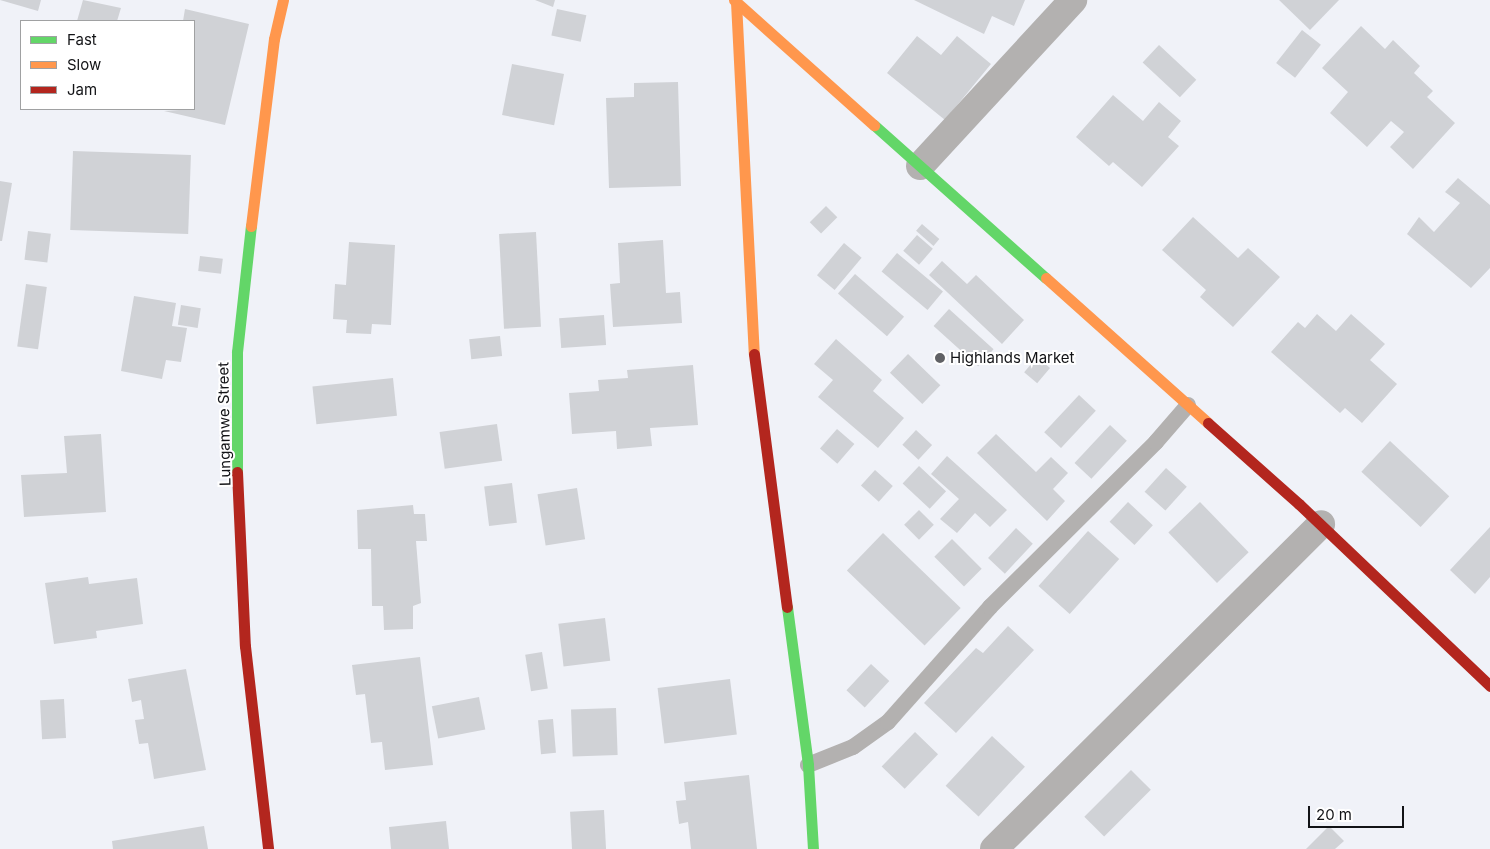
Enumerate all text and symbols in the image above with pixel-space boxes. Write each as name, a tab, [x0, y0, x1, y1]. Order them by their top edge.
legend	[20, 20, 195, 110]
text: Fast	[67, 30, 97, 49]
text: Slow	[67, 55, 101, 74]
text: Jam	[67, 80, 97, 99]
place label: Highlands Market	[950, 349, 1074, 367]
marker: Highlands Market	[934, 352, 946, 364]
street label: Lungamwe Street	[214, 362, 234, 486]
scale bar	[1310, 796, 1406, 828]
text: 20 m	[1316, 805, 1352, 824]

